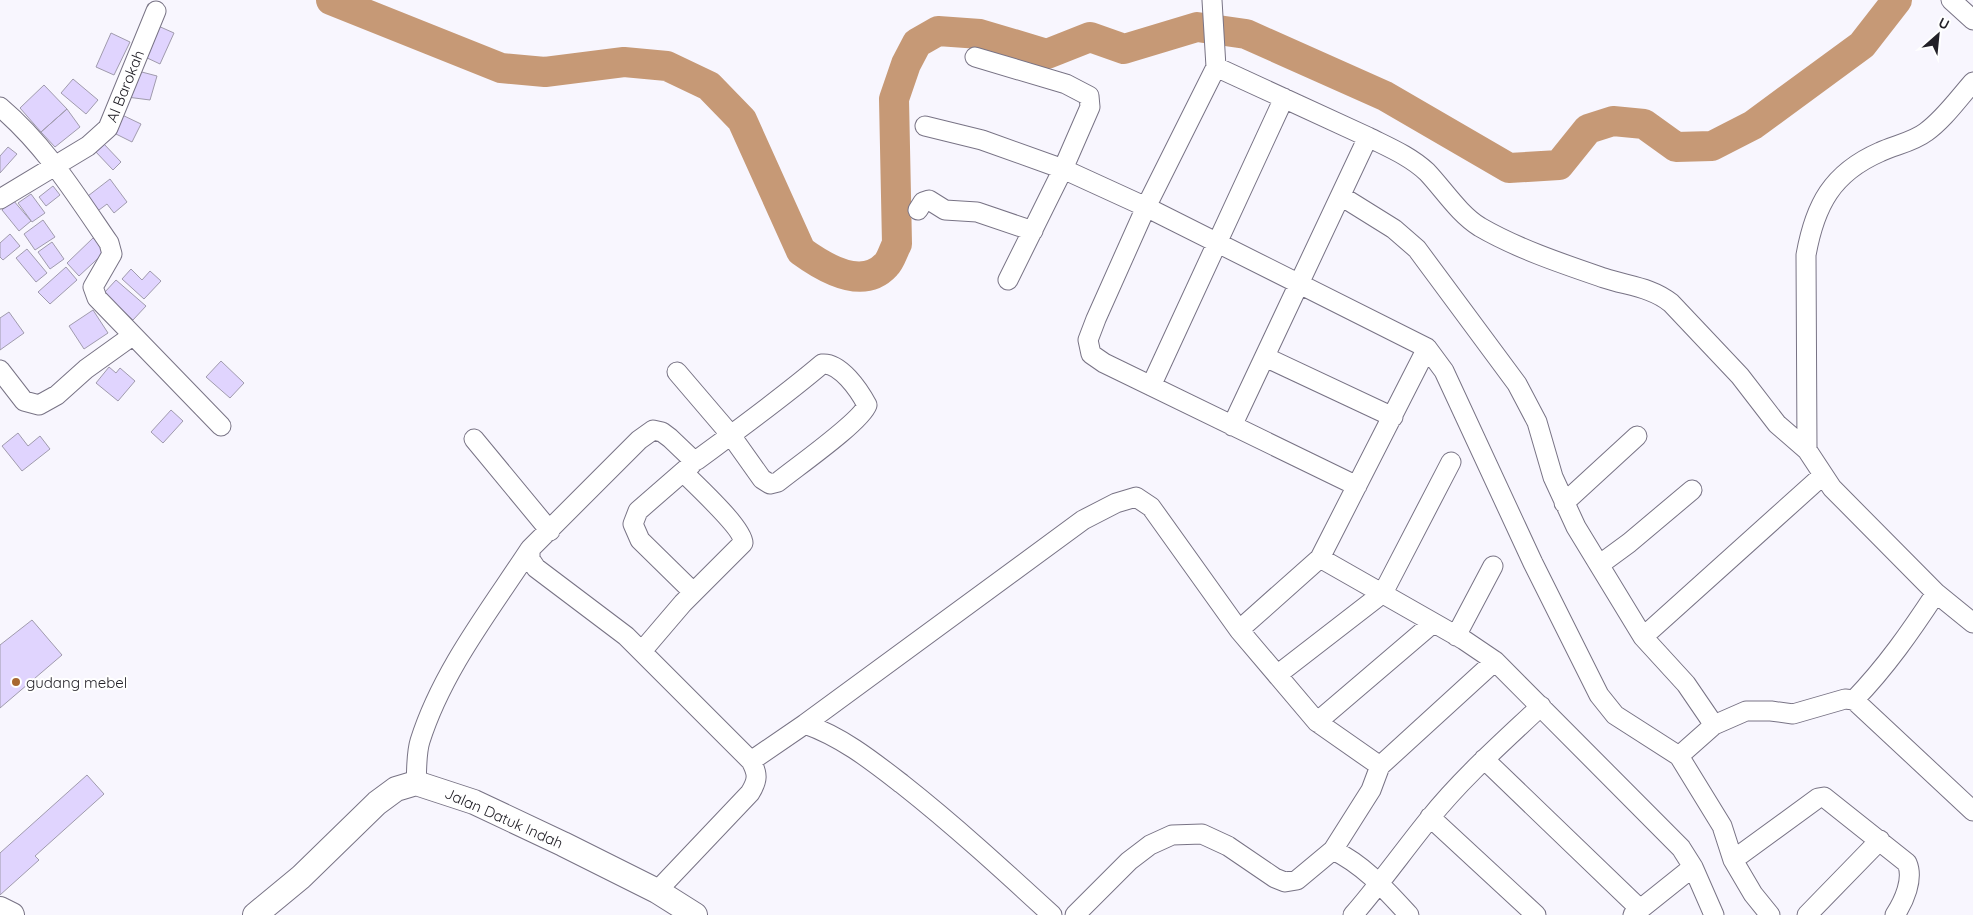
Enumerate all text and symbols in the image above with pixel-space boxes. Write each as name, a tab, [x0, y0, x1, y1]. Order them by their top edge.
north arrow	[1913, 10, 1963, 60]
text: U	[1935, 13, 1952, 34]
street label: Al Barokah	[102, 47, 148, 125]
place label: gudang mebel	[26, 673, 127, 692]
marker: gudang mebel	[10, 676, 22, 688]
street label: Jalan Datuk Indah	[442, 783, 566, 853]

